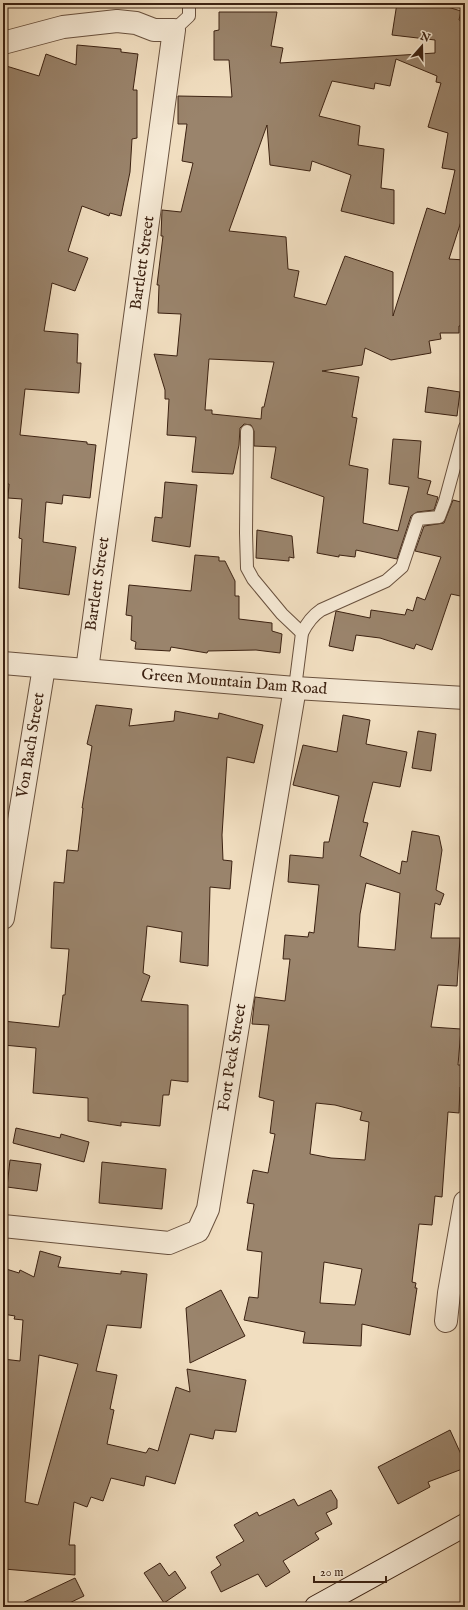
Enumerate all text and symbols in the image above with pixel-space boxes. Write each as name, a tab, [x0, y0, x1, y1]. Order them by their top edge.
north arrow	[402, 26, 442, 66]
text: N	[417, 29, 432, 46]
street label: Bartlett Street	[127, 214, 160, 311]
street label: Bartlett Street	[82, 535, 115, 632]
street label: Green Mountain Dam Road	[141, 665, 328, 700]
street label: Von Bach Street	[13, 691, 50, 800]
street label: Fort Peck Street	[214, 1002, 251, 1113]
scale bar	[314, 1558, 386, 1584]
text: 20 m	[320, 1565, 343, 1580]

